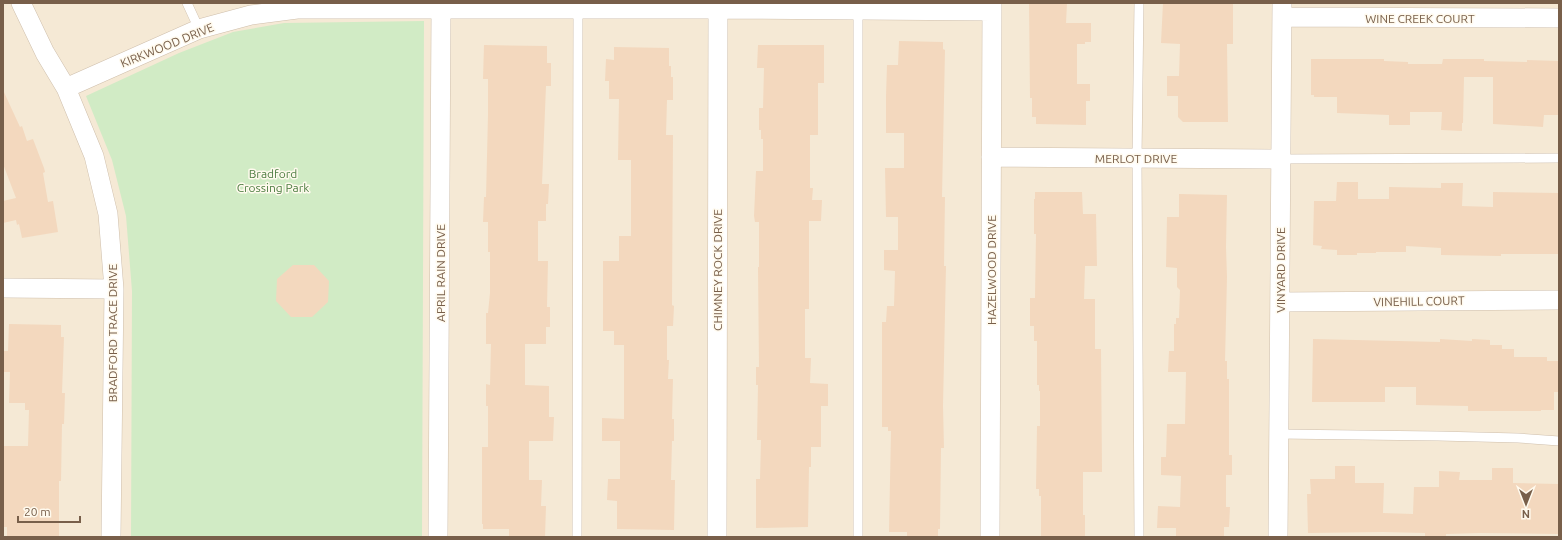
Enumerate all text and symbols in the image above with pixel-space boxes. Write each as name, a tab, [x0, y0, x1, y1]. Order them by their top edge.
street label: WINE CREEK COURT	[1365, 12, 1475, 25]
street label: KIRKWOOD DRIVE	[118, 20, 216, 70]
street label: MERLOT DRIVE	[1095, 152, 1177, 165]
park label: Bradford Crossing Park	[237, 167, 309, 194]
street label: CHIMNEY ROCK DRIVE	[711, 209, 724, 331]
street label: HAZELWOOD DRIVE	[985, 215, 998, 325]
street label: APRIL RAIN DRIVE	[434, 224, 447, 322]
street label: VINYARD DRIVE	[1274, 227, 1287, 313]
street label: BRADFORD TRACE DRIVE	[106, 264, 119, 402]
street label: VINEHILL COURT	[1373, 294, 1465, 308]
north arrow	[1506, 484, 1546, 524]
scale bar	[18, 498, 80, 524]
text: 20 m	[24, 505, 51, 518]
text: N	[1522, 508, 1530, 520]

